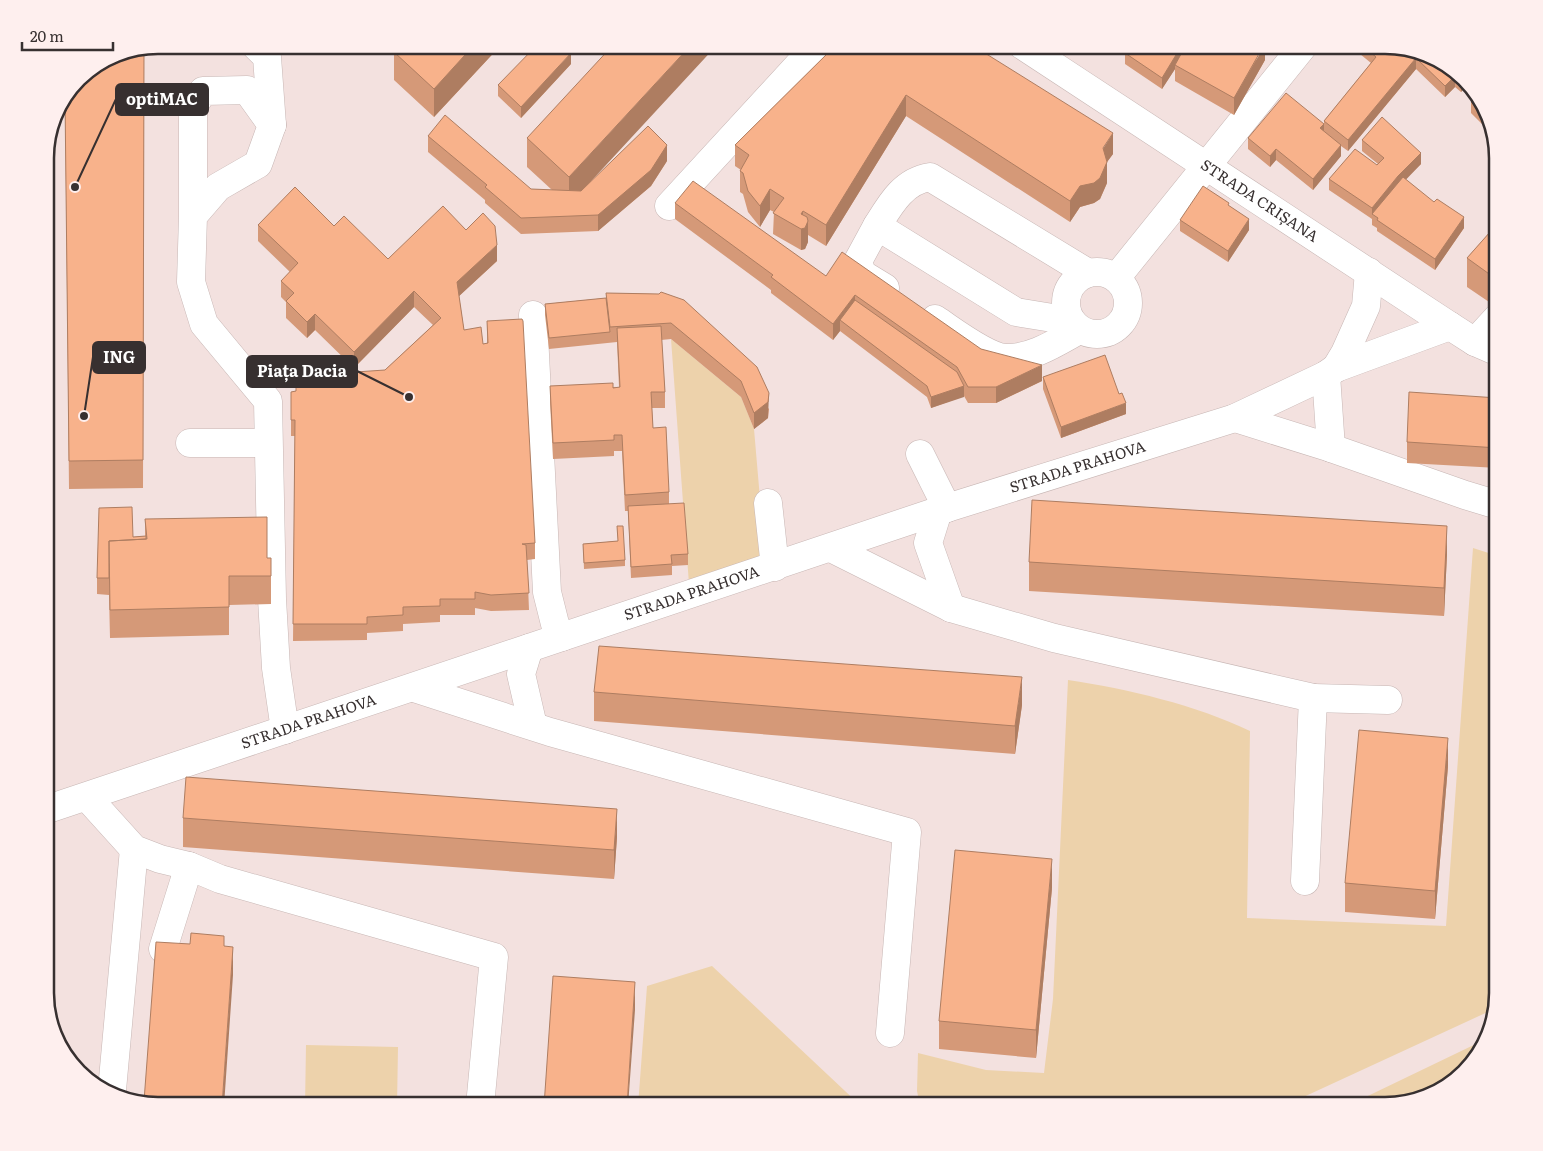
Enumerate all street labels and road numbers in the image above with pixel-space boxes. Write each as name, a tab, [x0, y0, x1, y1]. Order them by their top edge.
street label: STRADA CRIȘANA	[1197, 153, 1324, 247]
street label: STRADA PRAHOVA	[1006, 434, 1148, 498]
street label: STRADA PRAHOVA	[621, 559, 762, 625]
street label: STRADA PRAHOVA	[238, 687, 379, 754]

